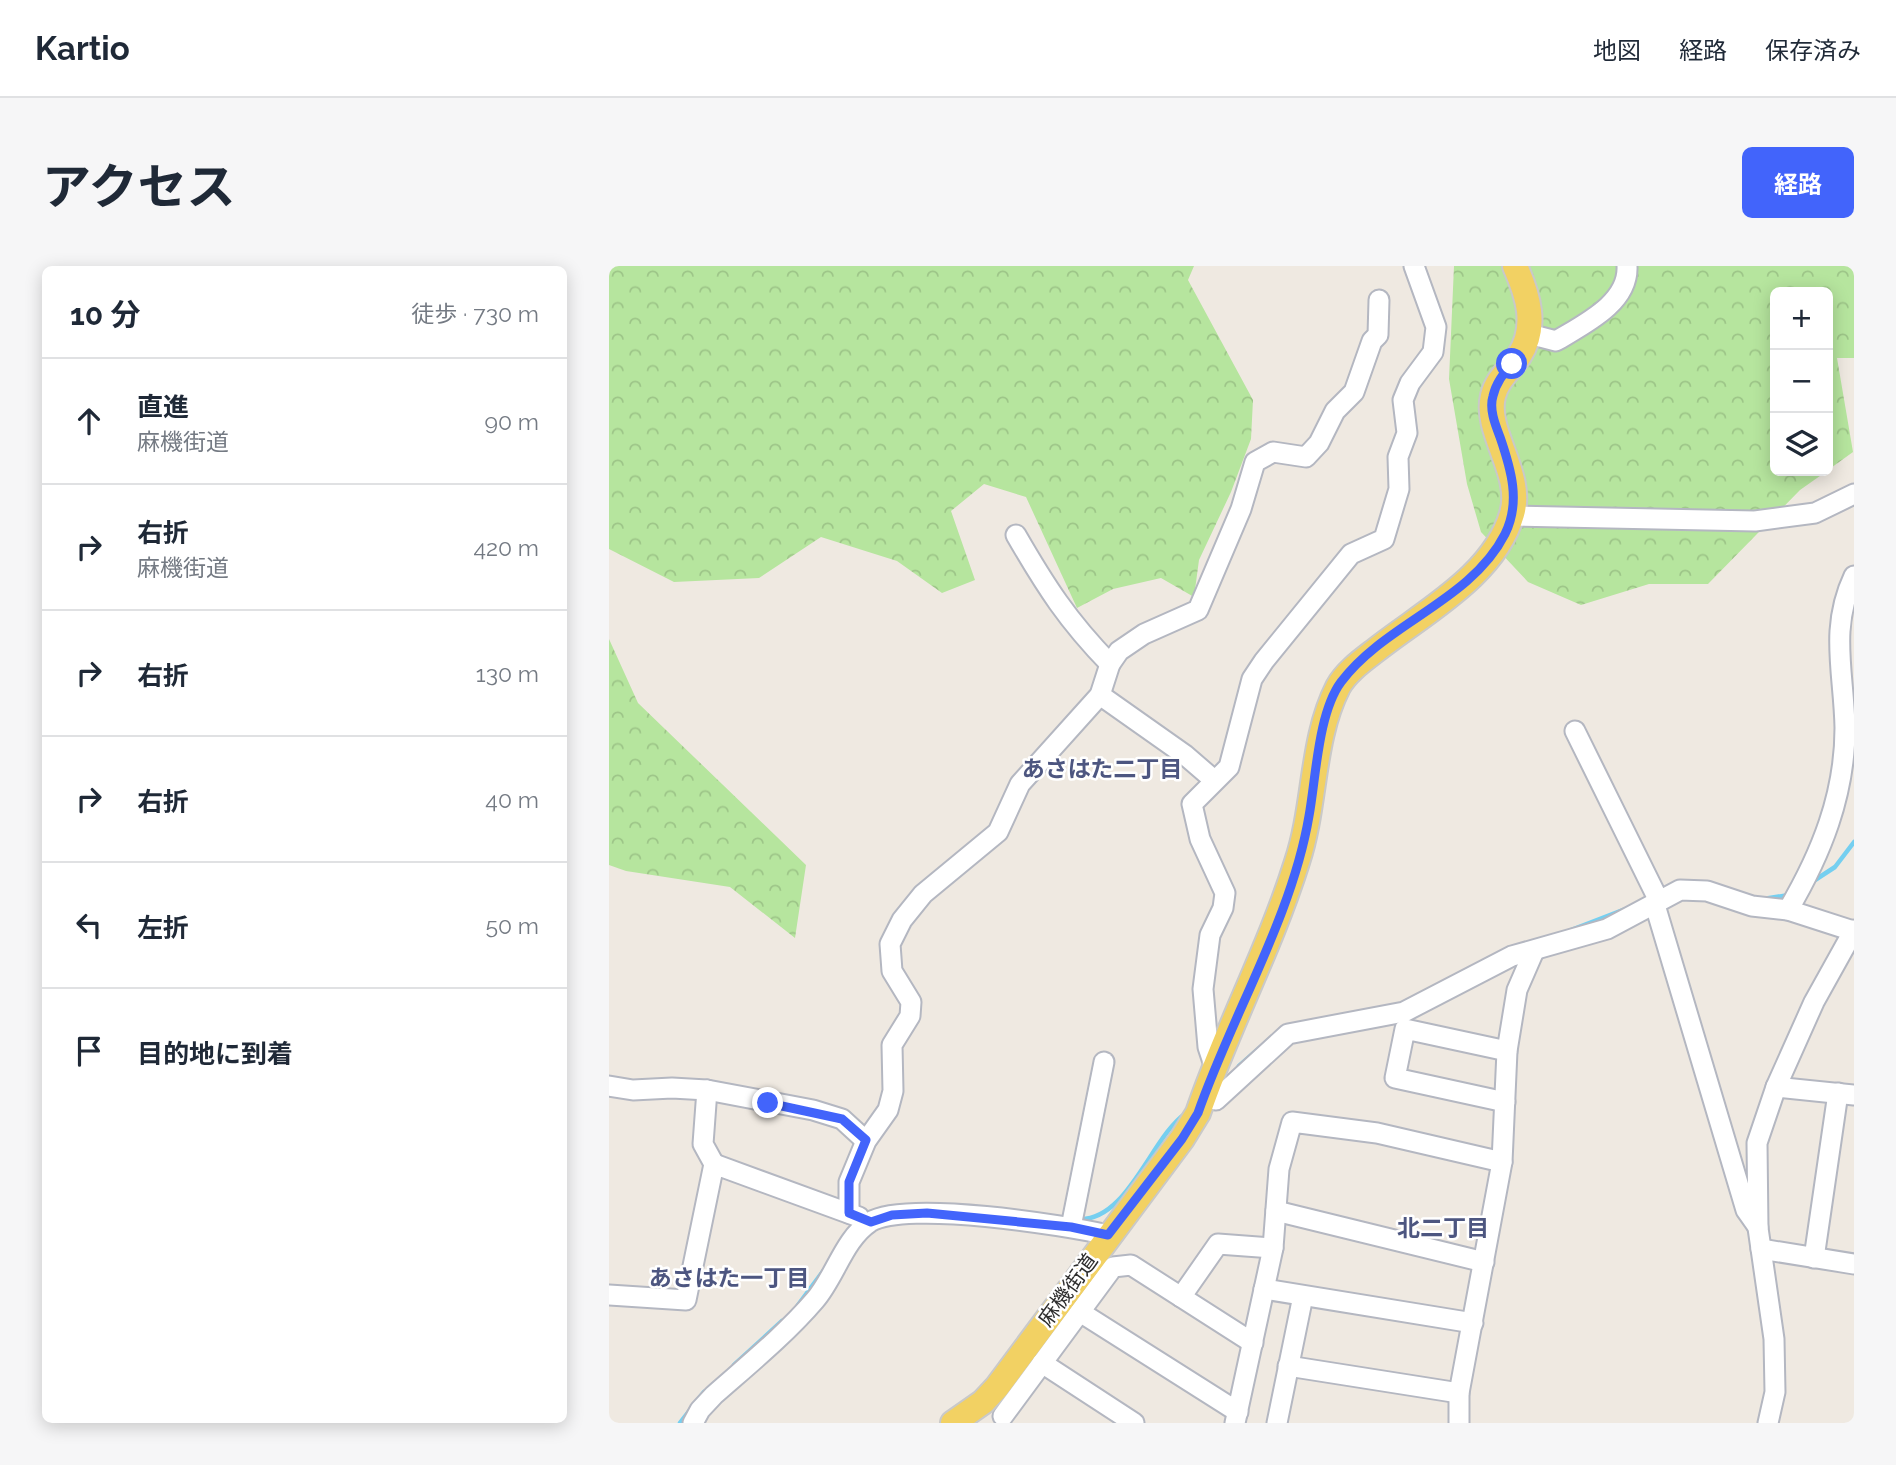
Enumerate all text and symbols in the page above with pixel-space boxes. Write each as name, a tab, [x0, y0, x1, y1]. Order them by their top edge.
text: Kartio	[35, 29, 130, 68]
text: 地図	[1593, 36, 1641, 65]
text: 経路	[1679, 36, 1727, 65]
text: 保存済み	[1765, 36, 1861, 65]
button: 経路	[1742, 147, 1854, 218]
text: アクセス	[42, 158, 236, 215]
map controls	[1770, 287, 1833, 476]
button: +	[1770, 287, 1833, 350]
text: 10 分	[70, 297, 140, 332]
text: 徒歩 · 730 m	[411, 300, 539, 327]
route start	[1496, 348, 1527, 379]
button: −	[1770, 350, 1833, 413]
text: 直進	[137, 392, 189, 422]
icon: ahead	[70, 402, 108, 440]
text: 90 m	[484, 408, 539, 435]
button: layers	[1770, 413, 1833, 476]
text: 麻機街道	[137, 428, 229, 455]
text: 右折	[137, 518, 189, 548]
icon: right	[70, 528, 108, 566]
text: 420 m	[473, 534, 539, 561]
text: 麻機街道	[137, 554, 229, 581]
icon: right	[70, 654, 108, 692]
text: 130 m	[476, 660, 539, 687]
text: 右折	[137, 661, 189, 691]
district label: あさはた二丁目	[1022, 755, 1182, 782]
icon: right	[70, 780, 108, 818]
text: 40 m	[485, 786, 539, 813]
text: 右折	[137, 787, 189, 817]
icon: left	[70, 906, 108, 944]
text: 50 m	[485, 912, 539, 939]
text: 左折	[137, 913, 189, 943]
icon: arrive	[70, 1032, 108, 1070]
text: 目的地に到着	[137, 1039, 293, 1069]
route end	[752, 1087, 783, 1118]
district label: 北二丁目	[1397, 1214, 1489, 1241]
street label: 麻機街道	[1033, 1248, 1102, 1331]
district label: あさはた一丁目	[649, 1264, 809, 1291]

